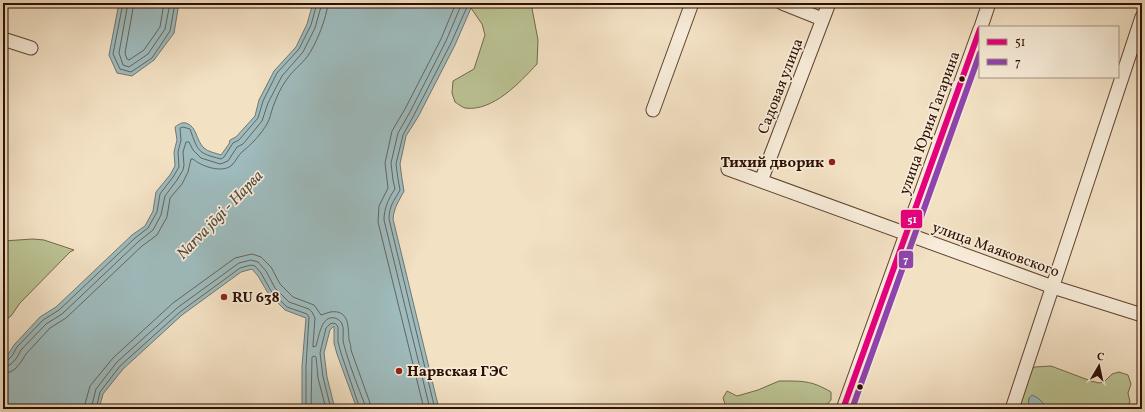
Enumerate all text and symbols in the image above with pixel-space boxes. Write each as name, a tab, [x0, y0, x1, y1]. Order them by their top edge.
legend	[979, 26, 1119, 78]
text: 51	[1015, 35, 1025, 51]
street label: Садовая улица	[754, 36, 809, 137]
street label: улица Юрия Гагарина	[895, 49, 966, 198]
text: 7	[1015, 55, 1021, 71]
unlabelled marker	[957, 74, 967, 84]
place label: Тихий дворик	[720, 153, 824, 174]
marker: Тихий дворик	[827, 157, 837, 167]
water label: Narva jõgi - Нарва	[172, 166, 269, 265]
line badge: 51	[900, 209, 923, 229]
text: 51	[907, 213, 917, 228]
street label: улица Маяковского	[929, 218, 1062, 283]
line badge: 7	[898, 250, 914, 269]
text: 7	[903, 253, 909, 268]
place label: RU 638	[232, 288, 280, 309]
marker: RU 638	[219, 292, 229, 302]
north arrow	[1079, 346, 1119, 386]
text: С	[1096, 350, 1105, 366]
place label: Нарвская ГЭС	[407, 362, 509, 383]
marker: Нарвская ГЭС	[394, 366, 404, 376]
unlabelled marker	[855, 382, 865, 392]

